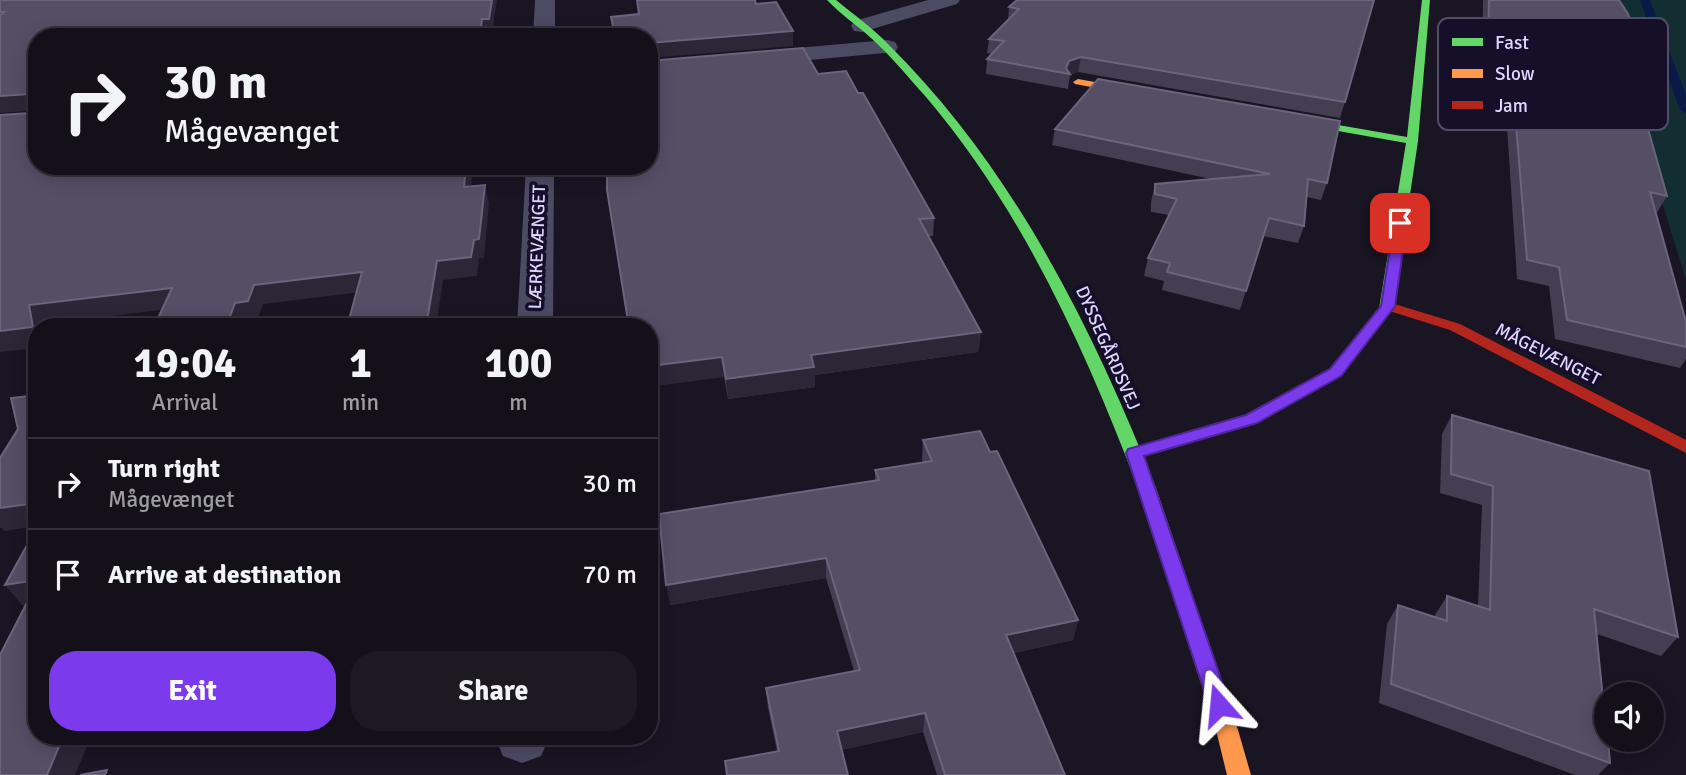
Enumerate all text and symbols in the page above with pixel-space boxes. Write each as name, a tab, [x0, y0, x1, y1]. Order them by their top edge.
legend	[1438, 18, 1668, 130]
text: Fast	[1495, 31, 1529, 55]
text: 30 m	[164, 52, 267, 112]
icon: right	[49, 56, 140, 147]
text: Slow	[1495, 62, 1535, 86]
text: Jam	[1495, 94, 1528, 118]
text: Mågevænget	[164, 112, 340, 151]
street label: LÆRKEVÆNGET	[524, 184, 550, 310]
pin	[1370, 193, 1430, 253]
icon: arrive	[1381, 204, 1419, 242]
street label: DYSSEGÅRDSVEJ	[1071, 283, 1145, 413]
street label: MÅGEVÆNGET	[1492, 318, 1604, 390]
text: 19:04	[133, 338, 237, 389]
text: 1	[349, 338, 372, 389]
text: 100	[484, 338, 553, 389]
text: Arrival	[152, 388, 218, 417]
text: min	[342, 388, 379, 417]
text: m	[509, 388, 528, 417]
text: Turn right	[108, 453, 220, 485]
icon: right	[49, 465, 87, 503]
text: 30 m	[582, 468, 637, 500]
text: Mågevænget	[108, 485, 234, 514]
icon: arrive	[49, 556, 87, 594]
text: Arrive at destination	[108, 559, 341, 591]
text: 70 m	[582, 559, 637, 591]
button: Exit	[49, 651, 336, 731]
button: Share	[350, 651, 637, 731]
position arrow	[1182, 668, 1256, 742]
map controls	[1594, 682, 1664, 752]
button: sound	[1594, 682, 1664, 752]

